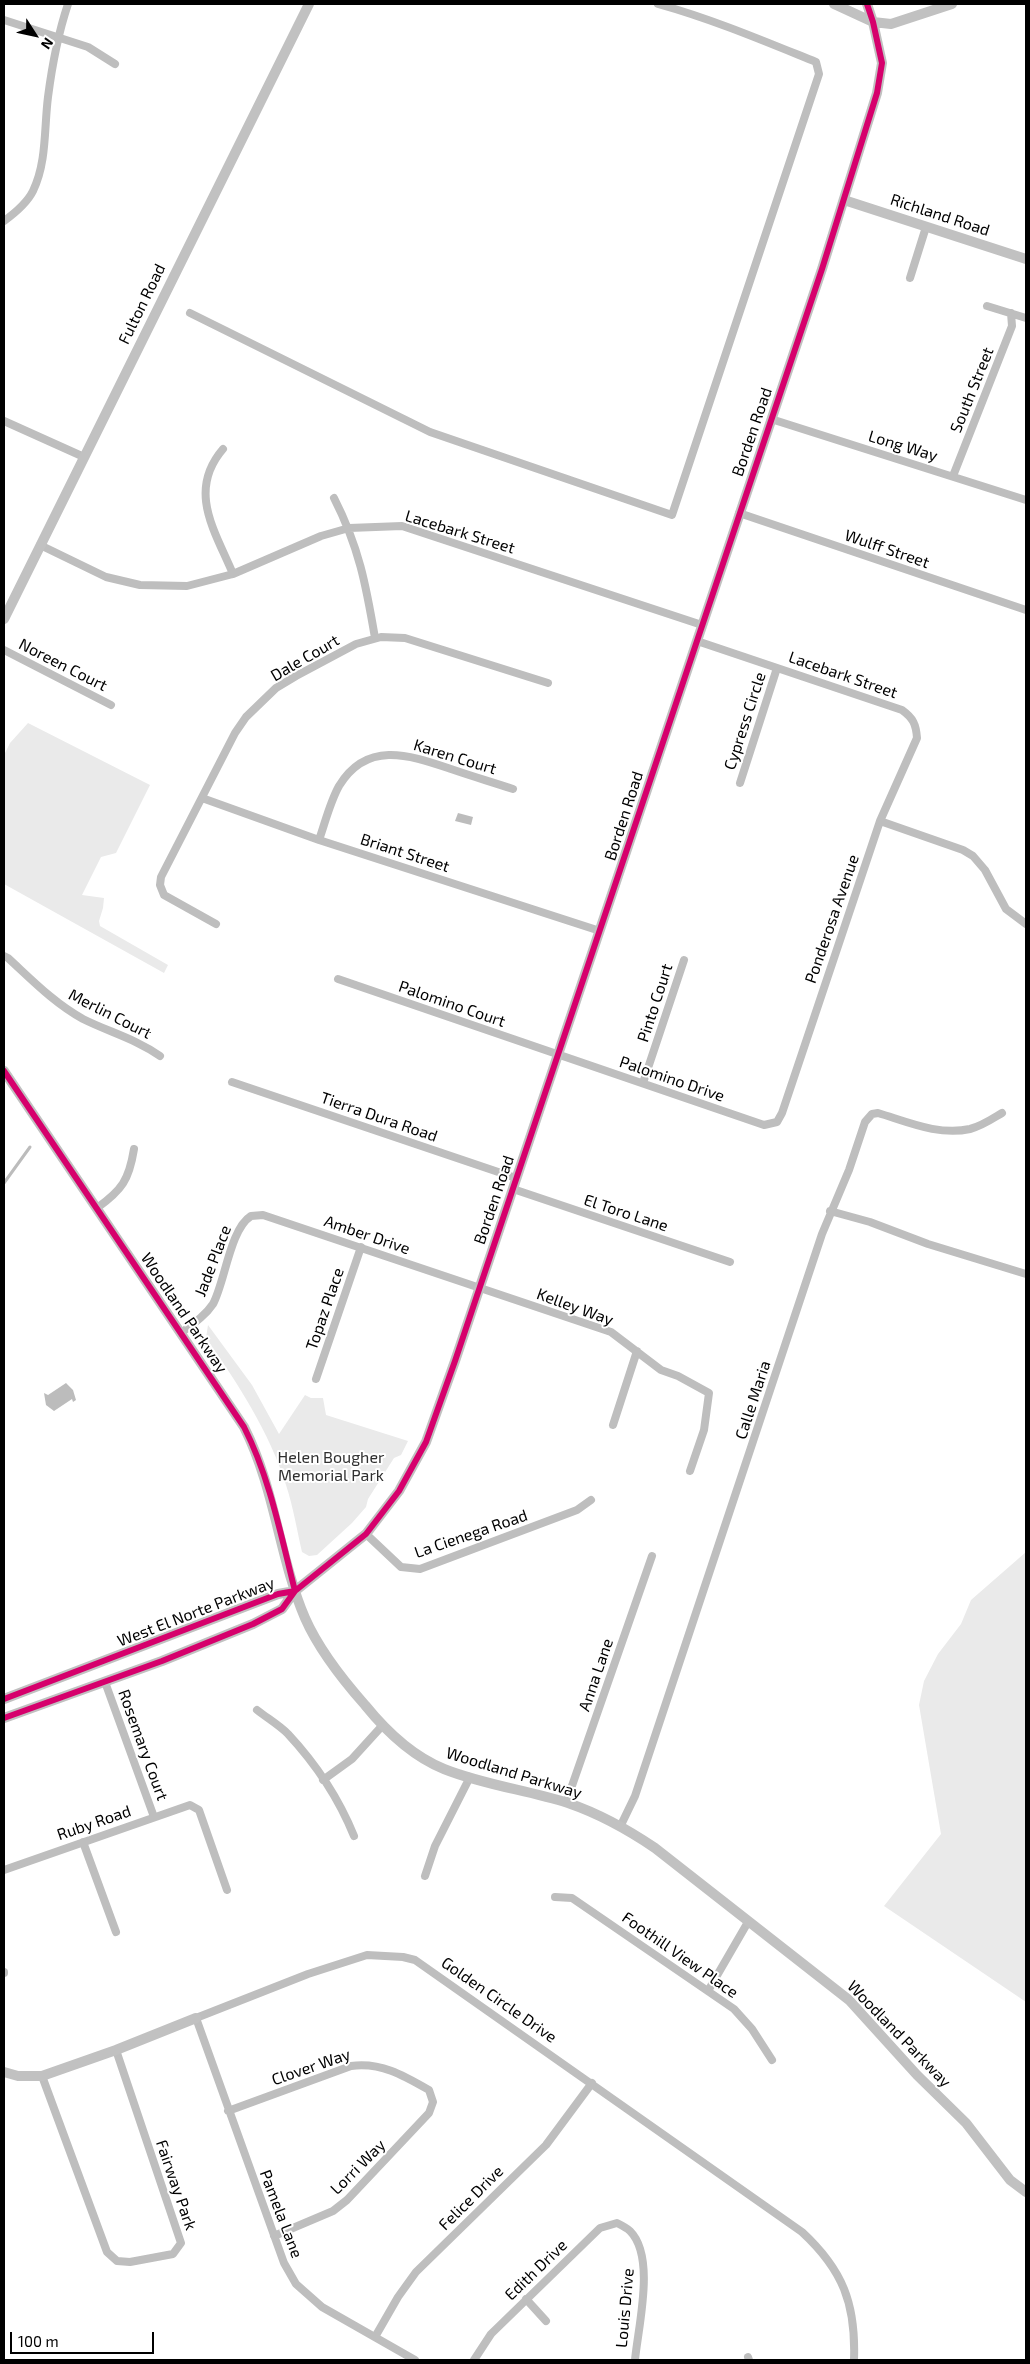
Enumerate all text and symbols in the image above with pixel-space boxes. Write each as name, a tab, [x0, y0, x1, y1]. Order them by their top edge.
north arrow	[10, 10, 60, 60]
text: N	[38, 35, 58, 53]
street label: Richland Road	[888, 190, 992, 240]
street label: Fulton Road	[114, 261, 170, 347]
street label: South Street	[946, 344, 998, 436]
street label: Borden Road	[728, 385, 776, 479]
street label: Long Way	[866, 426, 940, 466]
street label: Lacebark Street	[403, 506, 517, 558]
street label: Wulff Street	[842, 526, 932, 572]
street label: Dale Court	[267, 631, 343, 685]
street label: Noreen Court	[16, 635, 110, 695]
street label: Lacebark Street	[786, 647, 900, 703]
street label: Cypress Circle	[720, 670, 770, 772]
street label: Karen Court	[411, 735, 499, 779]
street label: Borden Road	[601, 769, 647, 863]
street label: Briant Street	[358, 830, 452, 876]
street label: Ponderosa Avenue	[801, 852, 863, 986]
street label: Pinto Court	[633, 961, 677, 1045]
street label: Palomino Court	[396, 977, 508, 1031]
street label: Merlin Court	[65, 985, 155, 1043]
street label: Palomino Drive	[617, 1052, 727, 1106]
street label: Tierra Dura Road	[318, 1088, 440, 1146]
street label: Borden Road	[470, 1153, 518, 1247]
street label: El Toro Lane	[581, 1190, 671, 1236]
street label: Amber Drive	[321, 1211, 413, 1259]
street label: Jade Place	[191, 1223, 235, 1299]
street label: Woodland Parkway	[137, 1249, 231, 1377]
street label: Topaz Place	[302, 1265, 348, 1353]
street label: Kelley Way	[534, 1284, 616, 1330]
street label: Calle Maria	[731, 1358, 775, 1442]
park label: Helen Bougher Memorial Park	[278, 1448, 384, 1486]
street label: La Cienega Road	[412, 1506, 530, 1562]
street label: West El Norte Parkway	[115, 1573, 277, 1651]
street label: Anna Lane	[575, 1636, 617, 1714]
street label: Rosemary Court	[114, 1687, 172, 1803]
street label: Woodland Parkway	[444, 1743, 584, 1803]
street label: Ruby Road	[55, 1801, 133, 1845]
street label: Foothill View Place	[618, 1908, 742, 2002]
street label: Golden Circle Drive	[438, 1953, 560, 2047]
street label: Woodland Parkway	[843, 1977, 955, 2091]
street label: Clover Way	[269, 2045, 353, 2089]
street label: Lorri Way	[327, 2136, 389, 2198]
street label: Fairway Park	[152, 2137, 200, 2233]
street label: Felice Drive	[435, 2162, 507, 2234]
street label: Pamela Lane	[255, 2167, 307, 2261]
street label: Edith Drive	[501, 2236, 571, 2304]
street label: Louis Drive	[612, 2267, 638, 2349]
scale bar	[12, 2322, 156, 2354]
text: 100 m	[18, 2332, 59, 2350]

